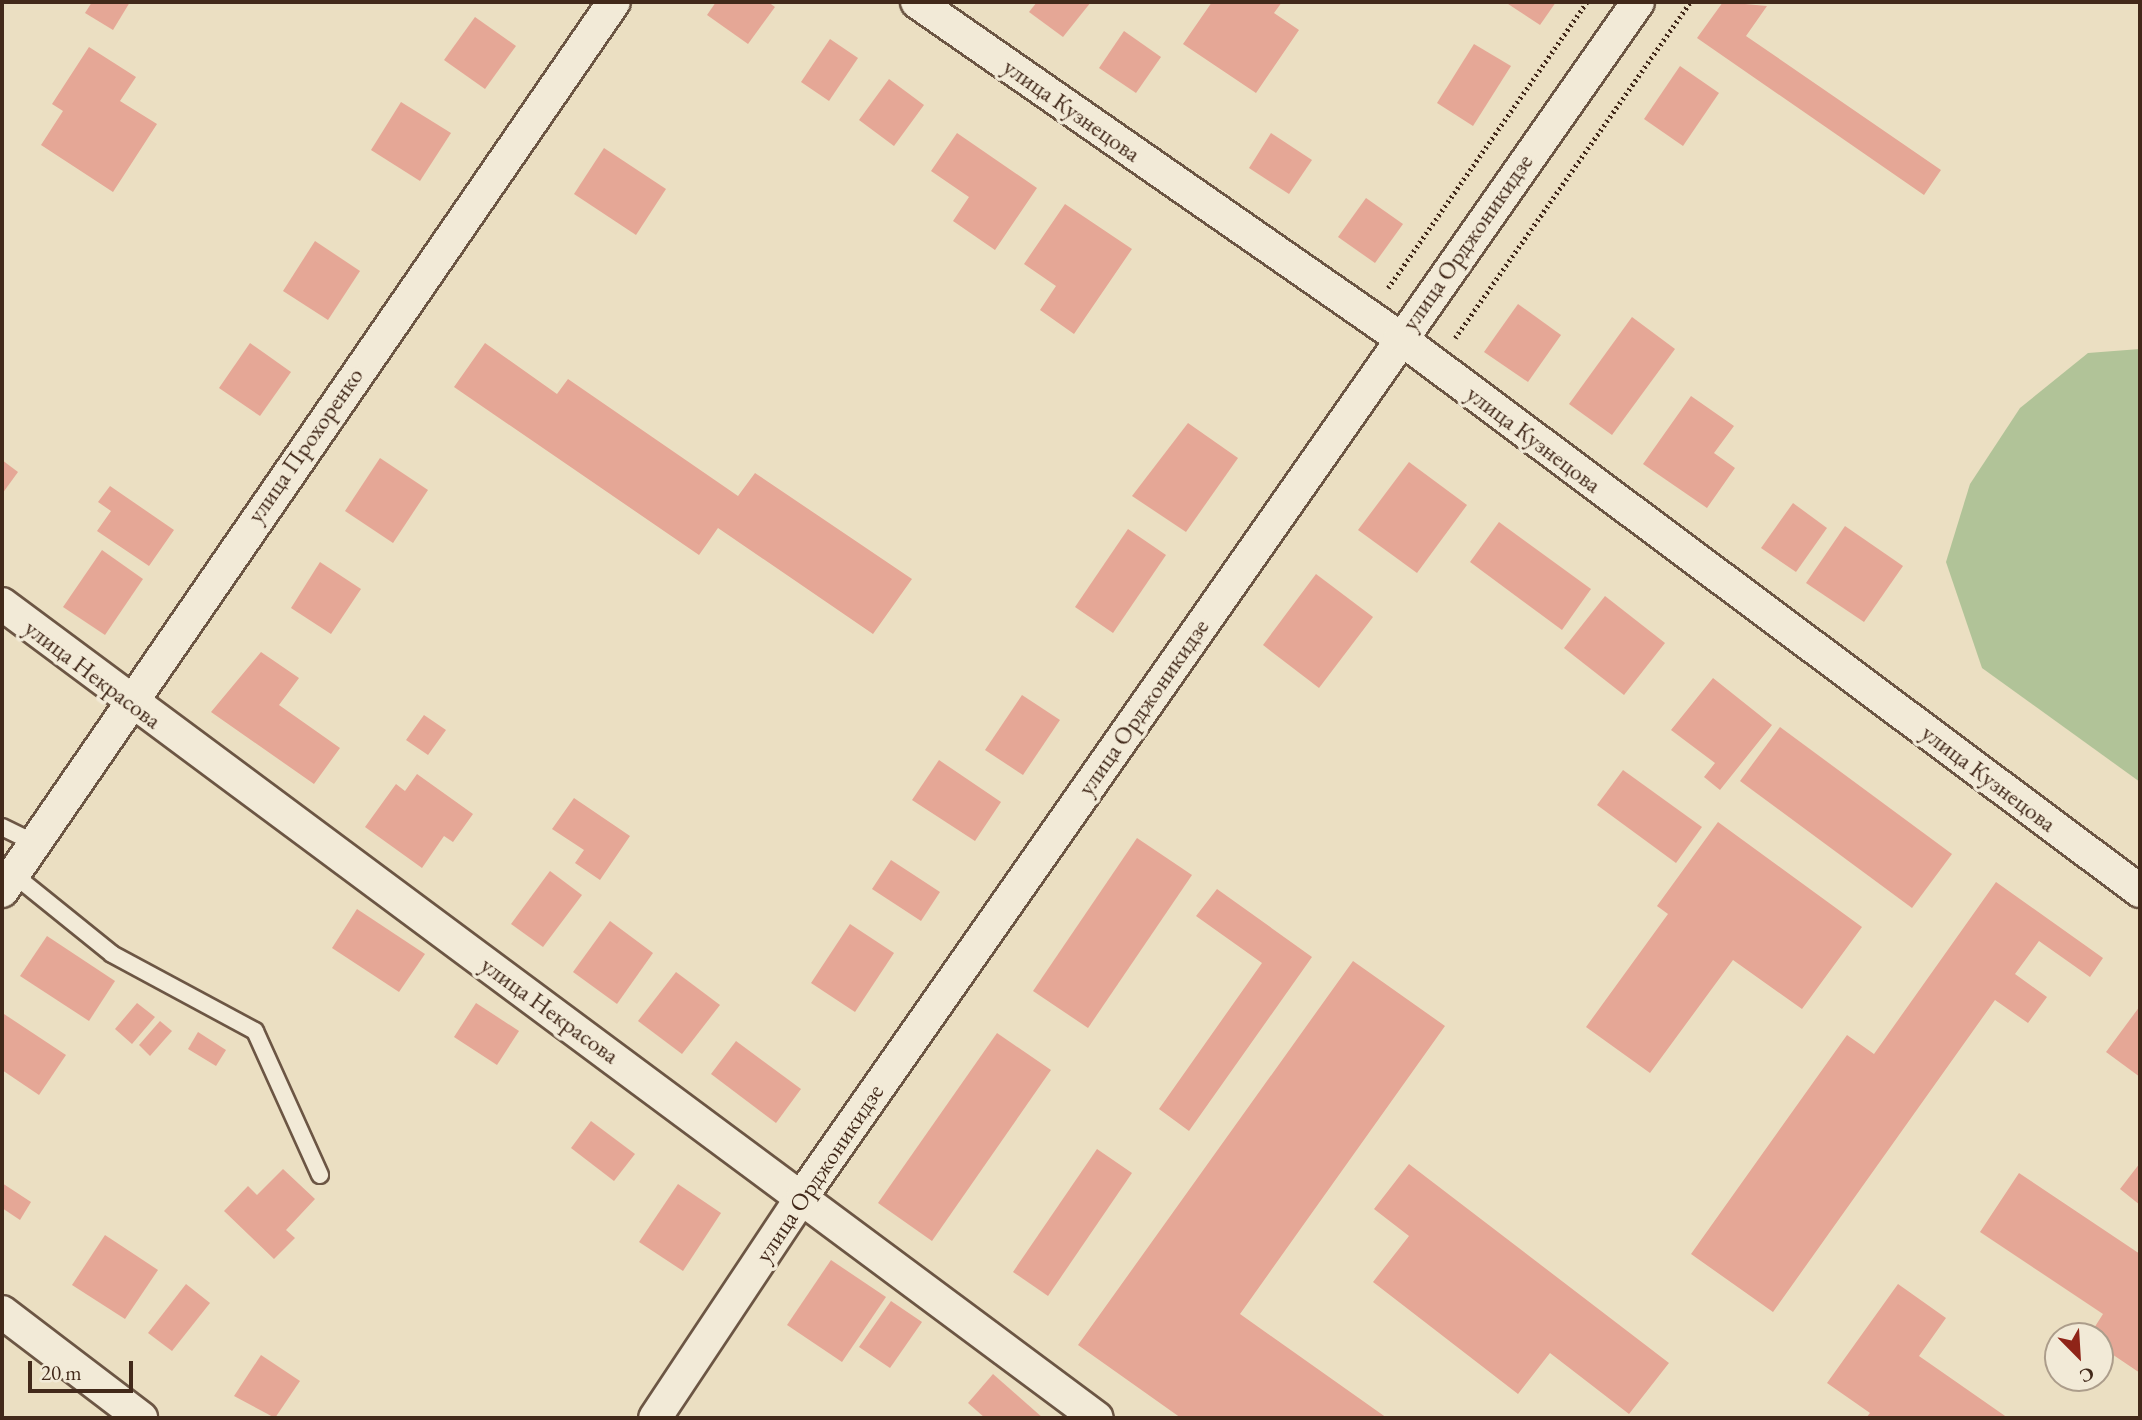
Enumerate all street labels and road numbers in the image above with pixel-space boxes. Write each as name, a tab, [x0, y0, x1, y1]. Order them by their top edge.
street label: улица Кузнецова	[998, 52, 1146, 168]
street label: улица Орджоникидзе	[1395, 148, 1539, 336]
street label: улица Прохоренко	[241, 362, 369, 528]
street label: улица Кузнецова	[1461, 379, 1607, 499]
street label: улица Некрасова	[19, 613, 167, 735]
street label: улица Орджоникидзе	[1071, 613, 1215, 801]
street label: улица Кузнецова	[1916, 718, 2062, 838]
street label: улица Некрасова	[475, 950, 625, 1070]
street label: улица Орджоникидзе	[749, 1078, 889, 1268]

